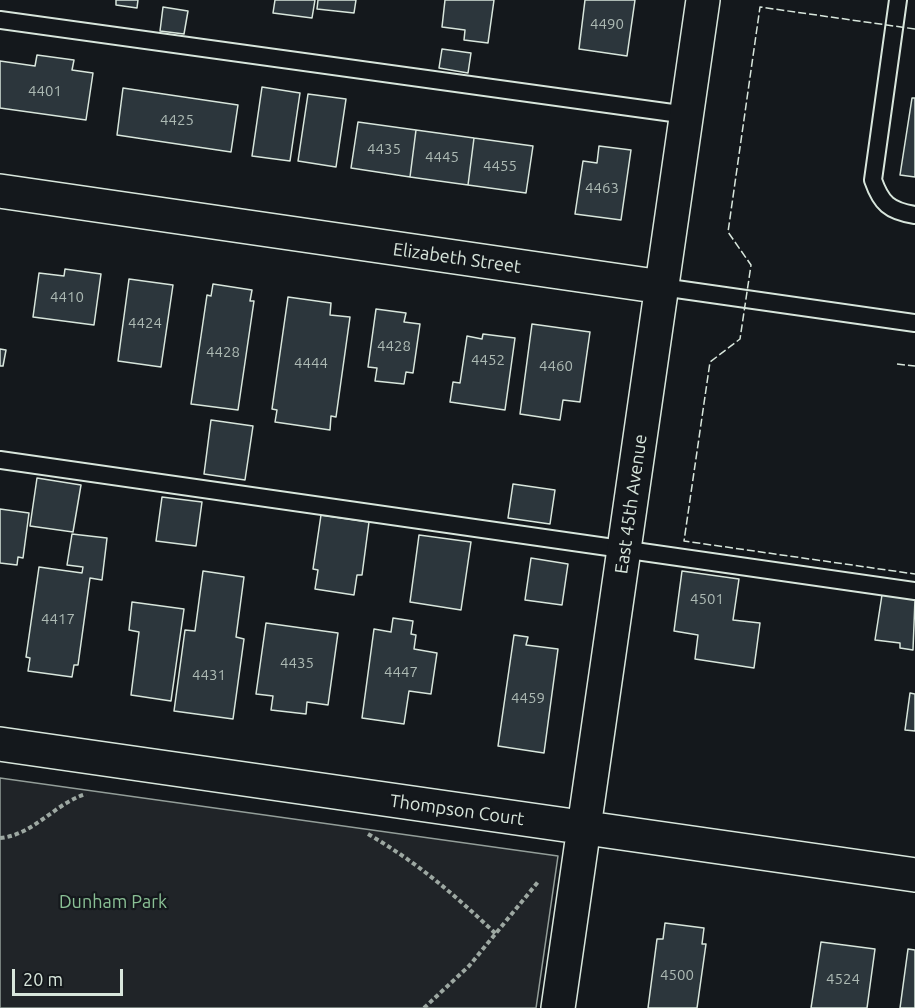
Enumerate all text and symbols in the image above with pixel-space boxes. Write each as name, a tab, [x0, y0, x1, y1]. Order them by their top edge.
house number: 4490	[590, 15, 624, 33]
house number: 4401	[28, 82, 62, 100]
house number: 4425	[160, 111, 194, 129]
house number: 4435	[367, 140, 401, 158]
house number: 4445	[425, 148, 459, 166]
house number: 4455	[483, 157, 517, 175]
house number: 4463	[585, 179, 619, 197]
street label: Elizabeth Street	[392, 238, 522, 278]
house number: 4410	[50, 288, 84, 306]
house number: 4424	[128, 314, 162, 332]
house number: 4428	[377, 337, 411, 355]
house number: 4428	[206, 343, 240, 361]
house number: 4452	[471, 351, 505, 369]
house number: 4444	[294, 354, 328, 372]
house number: 4460	[539, 357, 573, 375]
street label: East 45th Avenue	[611, 433, 651, 575]
house number: 4501	[690, 590, 724, 608]
house number: 4417	[41, 610, 75, 628]
house number: 4435	[280, 654, 314, 672]
house number: 4447	[384, 663, 418, 681]
house number: 4431	[192, 666, 226, 684]
house number: 4459	[511, 689, 545, 707]
street label: Thompson Court	[388, 790, 526, 830]
park label: Dunham Park	[59, 891, 167, 913]
scale bar	[15, 957, 126, 995]
house number: 4500	[660, 966, 694, 984]
text: 20 m	[23, 969, 63, 989]
house number: 4524	[826, 970, 860, 988]

